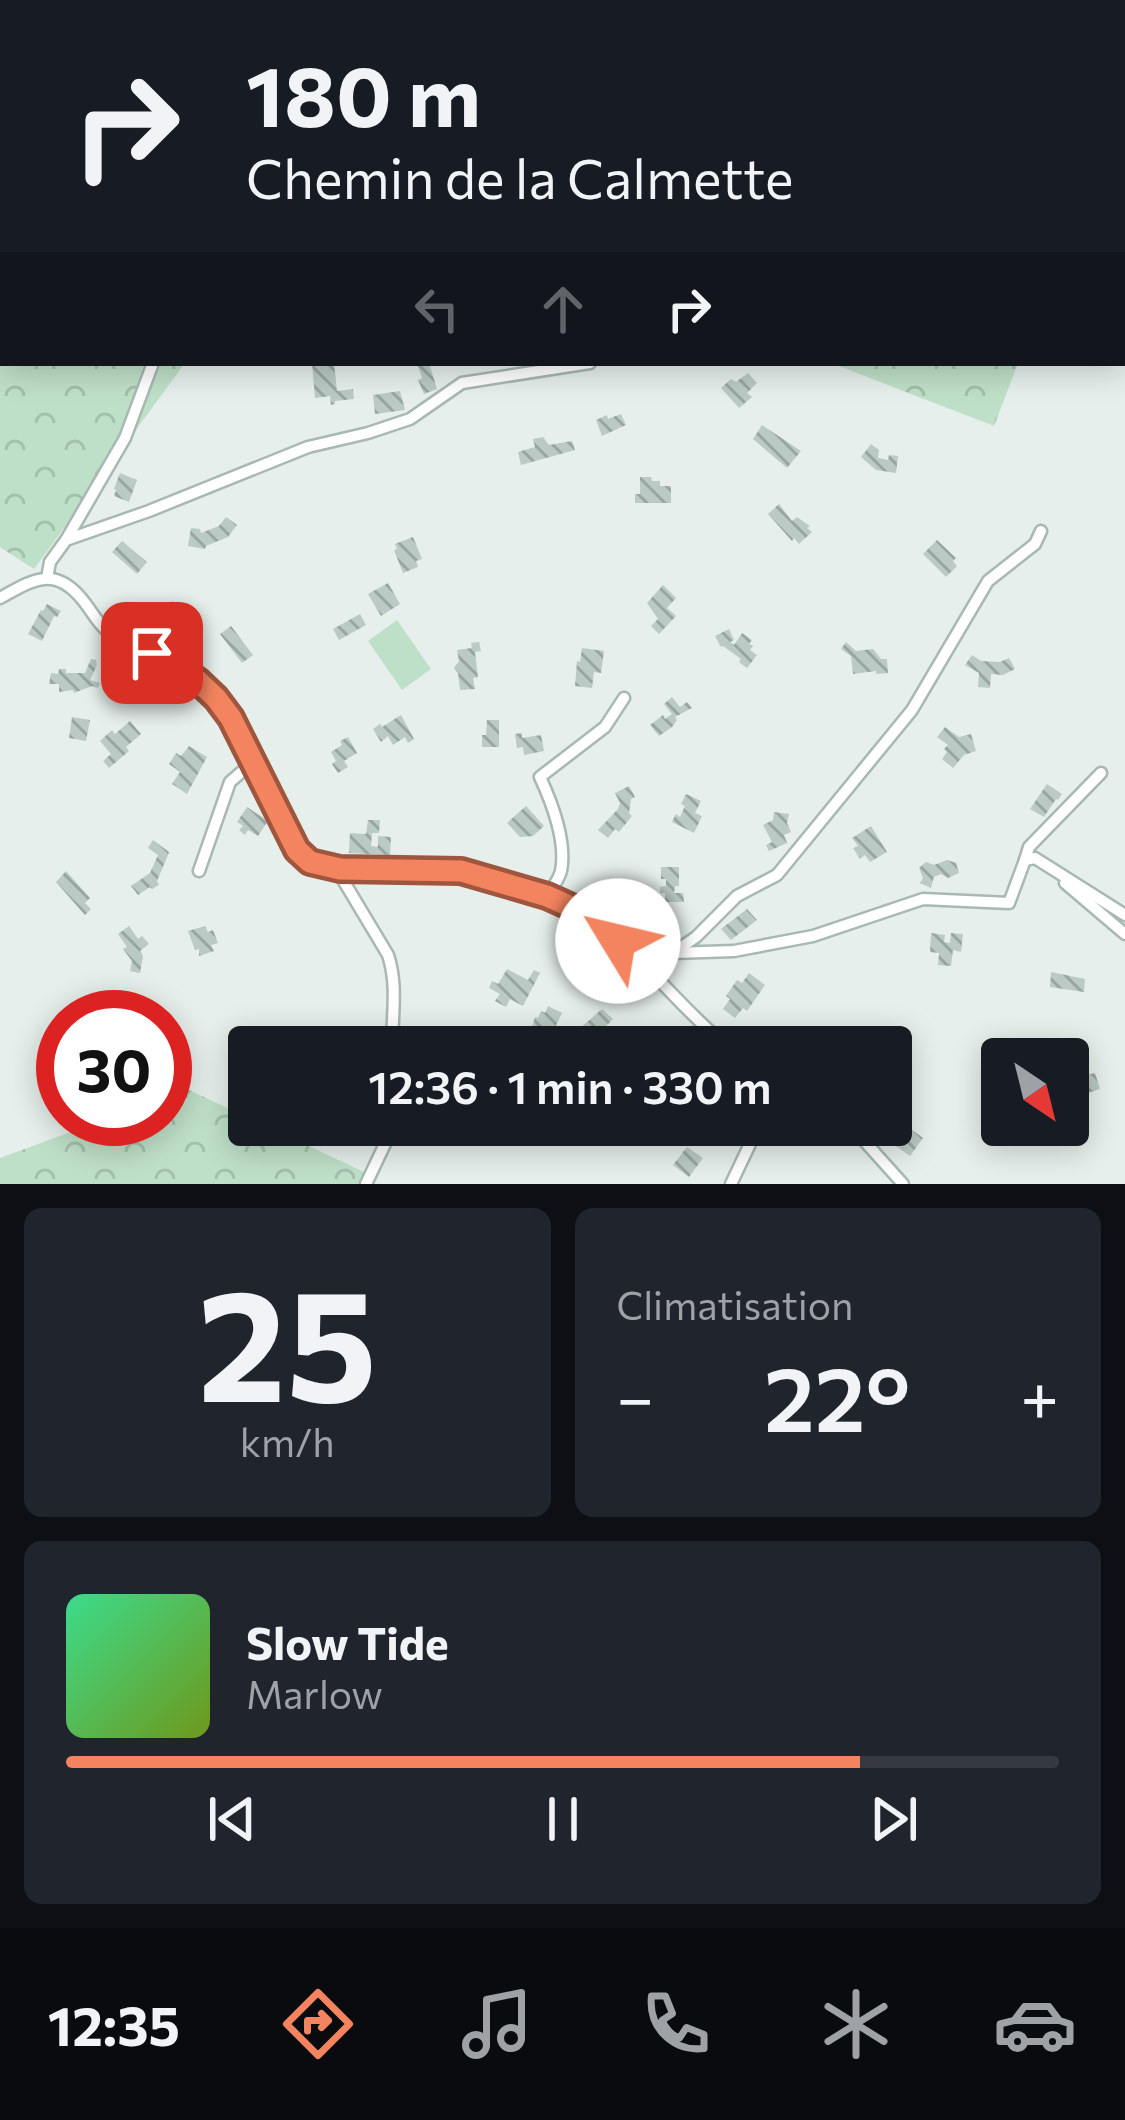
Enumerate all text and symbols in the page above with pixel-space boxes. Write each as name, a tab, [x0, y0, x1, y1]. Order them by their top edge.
text: 180 m	[246, 42, 481, 144]
icon: right	[48, 48, 204, 204]
text: Chemin de la Calmette	[246, 144, 794, 210]
icon: left	[404, 276, 470, 342]
icon: ahead	[530, 276, 596, 342]
icon: right	[656, 276, 722, 342]
pin	[101, 602, 203, 704]
icon: arrive	[119, 620, 185, 686]
position arrow	[555, 878, 681, 1004]
speed limit sign: 30	[36, 990, 192, 1146]
north arrow	[981, 1038, 1089, 1146]
map controls	[981, 1038, 1089, 1146]
text: 12:36 · 1 min · 330 m	[368, 1058, 772, 1113]
text: 25	[197, 1243, 377, 1434]
text: Climatisation	[617, 1280, 853, 1328]
text: 22°	[764, 1340, 910, 1451]
text: −	[617, 1355, 654, 1436]
text: +	[1020, 1355, 1059, 1436]
text: km/h	[240, 1417, 335, 1465]
text: Slow Tide	[246, 1614, 449, 1669]
text: Marlow	[246, 1669, 383, 1717]
icon: previous	[199, 1786, 265, 1852]
icon: pause	[530, 1786, 596, 1852]
icon: next	[861, 1786, 927, 1852]
icon: directions	[276, 1982, 360, 2066]
icon: music	[455, 1982, 539, 2066]
icon: phone	[634, 1982, 718, 2066]
icon: climate	[814, 1982, 898, 2066]
icon: car	[993, 1982, 1077, 2066]
text: 12:35	[48, 1991, 180, 2057]

